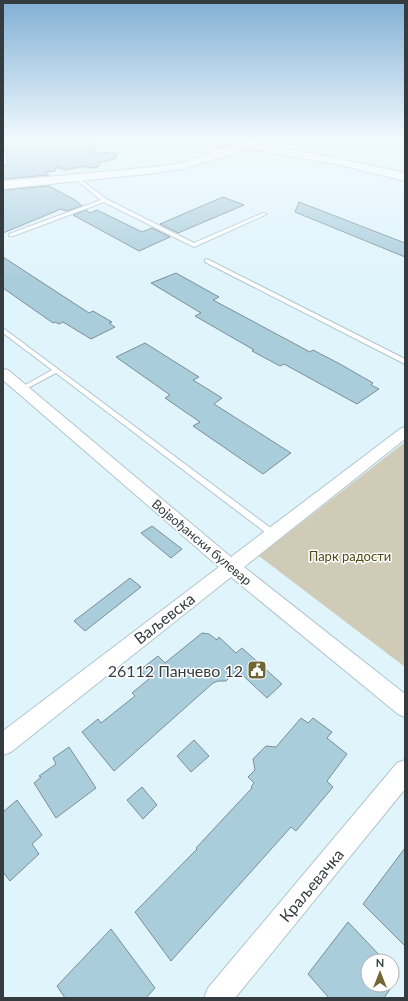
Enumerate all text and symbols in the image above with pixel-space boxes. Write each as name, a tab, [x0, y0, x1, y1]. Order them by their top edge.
street label: Војвођански булевар	[149, 496, 255, 588]
park label: Парк радости	[309, 548, 391, 564]
street label: Ваљевска	[130, 588, 198, 648]
public building icon: 26112 Панчево 12	[246, 659, 268, 681]
place label: 26112 Панчево 12	[108, 661, 243, 680]
street label: Краљевачка	[275, 845, 347, 925]
north arrow	[360, 953, 400, 993]
text: N	[376, 956, 384, 969]

